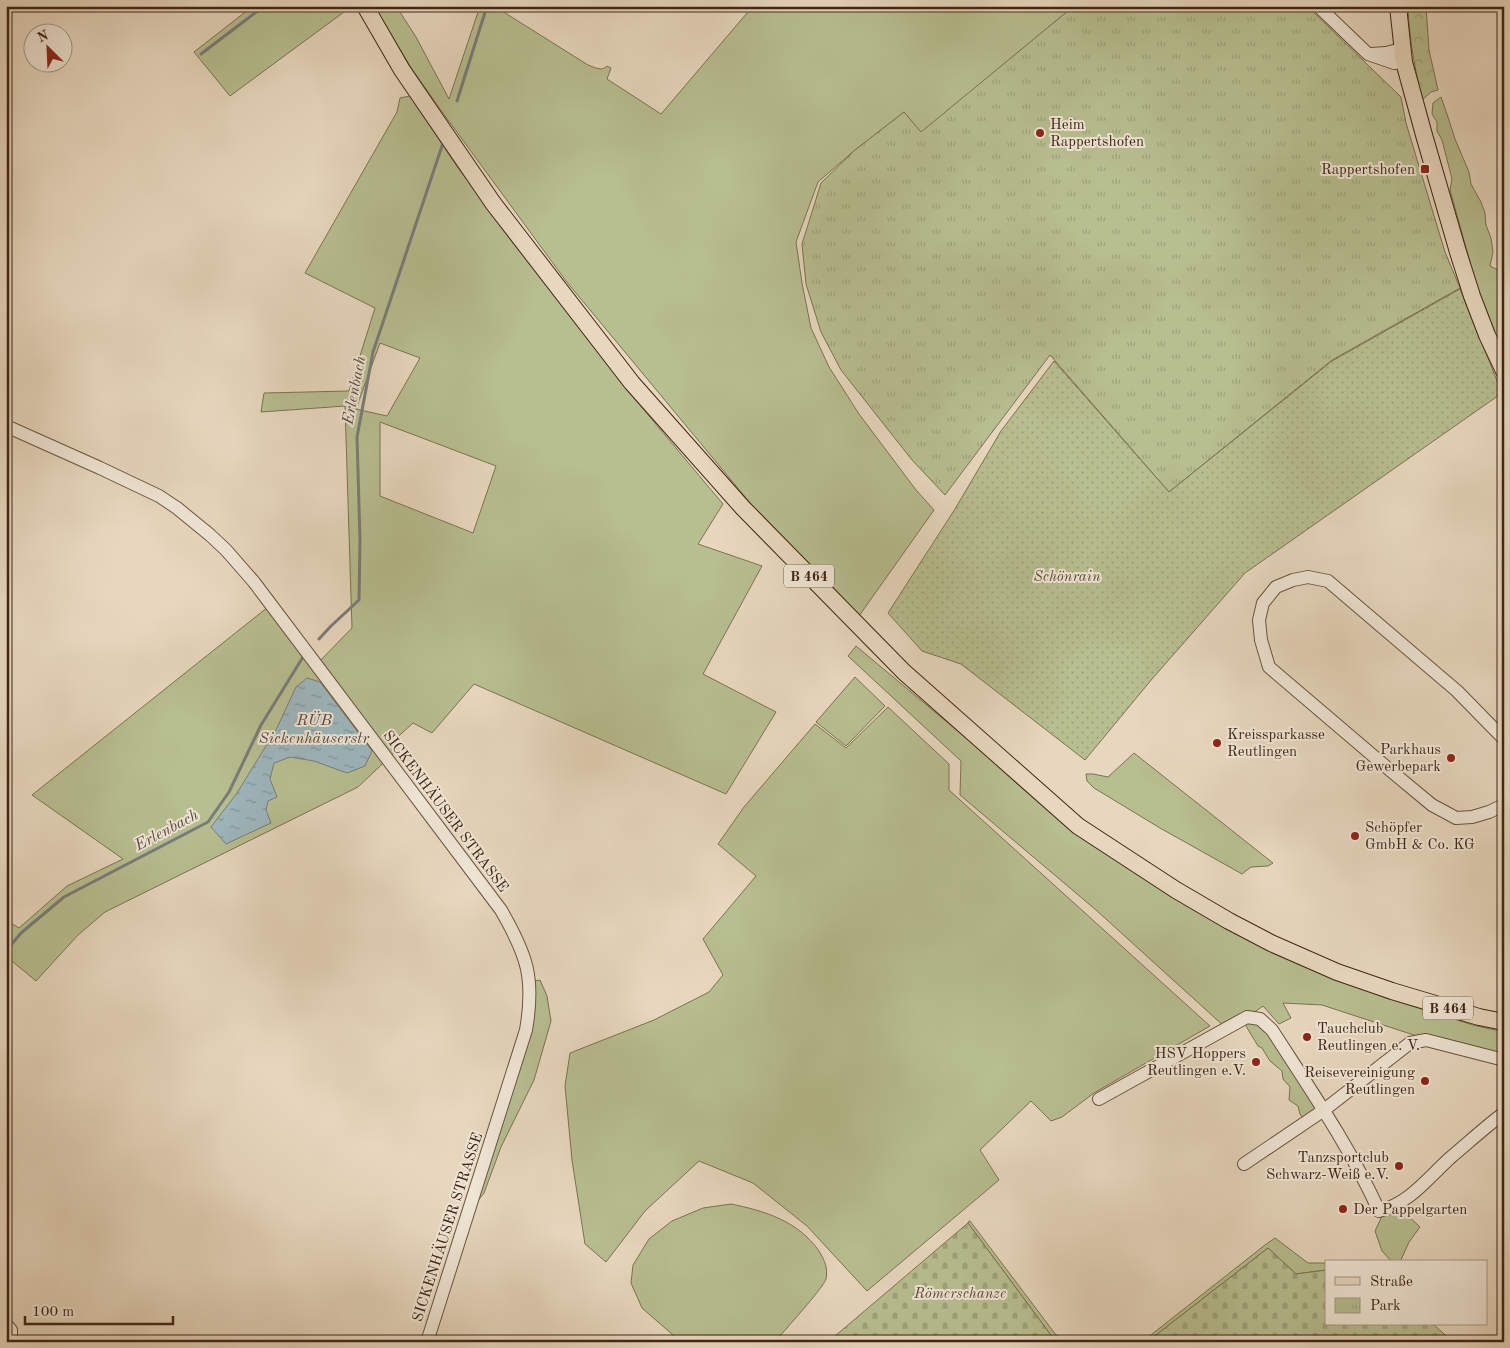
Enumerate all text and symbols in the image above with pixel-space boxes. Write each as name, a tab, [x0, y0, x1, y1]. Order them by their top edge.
north arrow	[22, 22, 72, 72]
text: N	[35, 28, 51, 46]
place label: Heim Rappertshofen	[1050, 118, 1144, 150]
marker: Heim Rappertshofen	[1034, 127, 1046, 139]
place label: Rappertshofen	[1321, 163, 1415, 178]
marker: Rappertshofen	[1419, 163, 1431, 175]
water label: Erlenbach	[340, 355, 369, 427]
road number: B 464	[784, 564, 834, 588]
park label: Schönrain	[1034, 570, 1101, 585]
water label: RÜB Sickenhäuserstr	[259, 711, 370, 747]
street label: SICKENHÄUSER STRASSE	[379, 727, 513, 895]
place label: Kreissparkasse Reutlingen	[1227, 728, 1325, 760]
marker: Kreissparkasse Reutlingen	[1211, 737, 1223, 749]
place label: Parkhaus Gewerbepark	[1356, 743, 1441, 775]
marker: Parkhaus Gewerbepark	[1445, 752, 1457, 764]
water label: Erlenbach	[132, 807, 201, 855]
place label: Schöpfer GmbH & Co. KG	[1365, 821, 1475, 853]
marker: Schöpfer GmbH & Co. KG	[1349, 830, 1361, 842]
road number: B 464	[1423, 996, 1473, 1020]
place label: Tauchclub Reutlingen e. V.	[1317, 1022, 1420, 1054]
marker: Tauchclub Reutlingen e. V.	[1301, 1031, 1313, 1043]
place label: HSV Hoppers Reutlingen e.V.	[1147, 1047, 1246, 1079]
marker: HSV Hoppers Reutlingen e.V.	[1250, 1056, 1262, 1068]
place label: Reisevereinigung Reutlingen	[1304, 1066, 1415, 1098]
marker: Reisevereinigung Reutlingen	[1419, 1075, 1431, 1087]
street label: SICKENHÄUSER STRASSE	[408, 1130, 486, 1324]
place label: Tanzsportclub Schwarz-Weiß e.V.	[1266, 1151, 1389, 1183]
marker: Tanzsportclub Schwarz-Weiß e.V.	[1393, 1160, 1405, 1172]
marker: Der Pappelgarten	[1337, 1203, 1349, 1215]
place label: Der Pappelgarten	[1353, 1203, 1467, 1218]
legend	[1325, 1260, 1488, 1326]
text: Straße	[1370, 1275, 1413, 1290]
park label: Römerschanze	[913, 1287, 1006, 1302]
scale bar	[25, 1293, 172, 1325]
text: Park	[1370, 1299, 1401, 1314]
text: 100 m	[32, 1305, 74, 1320]

